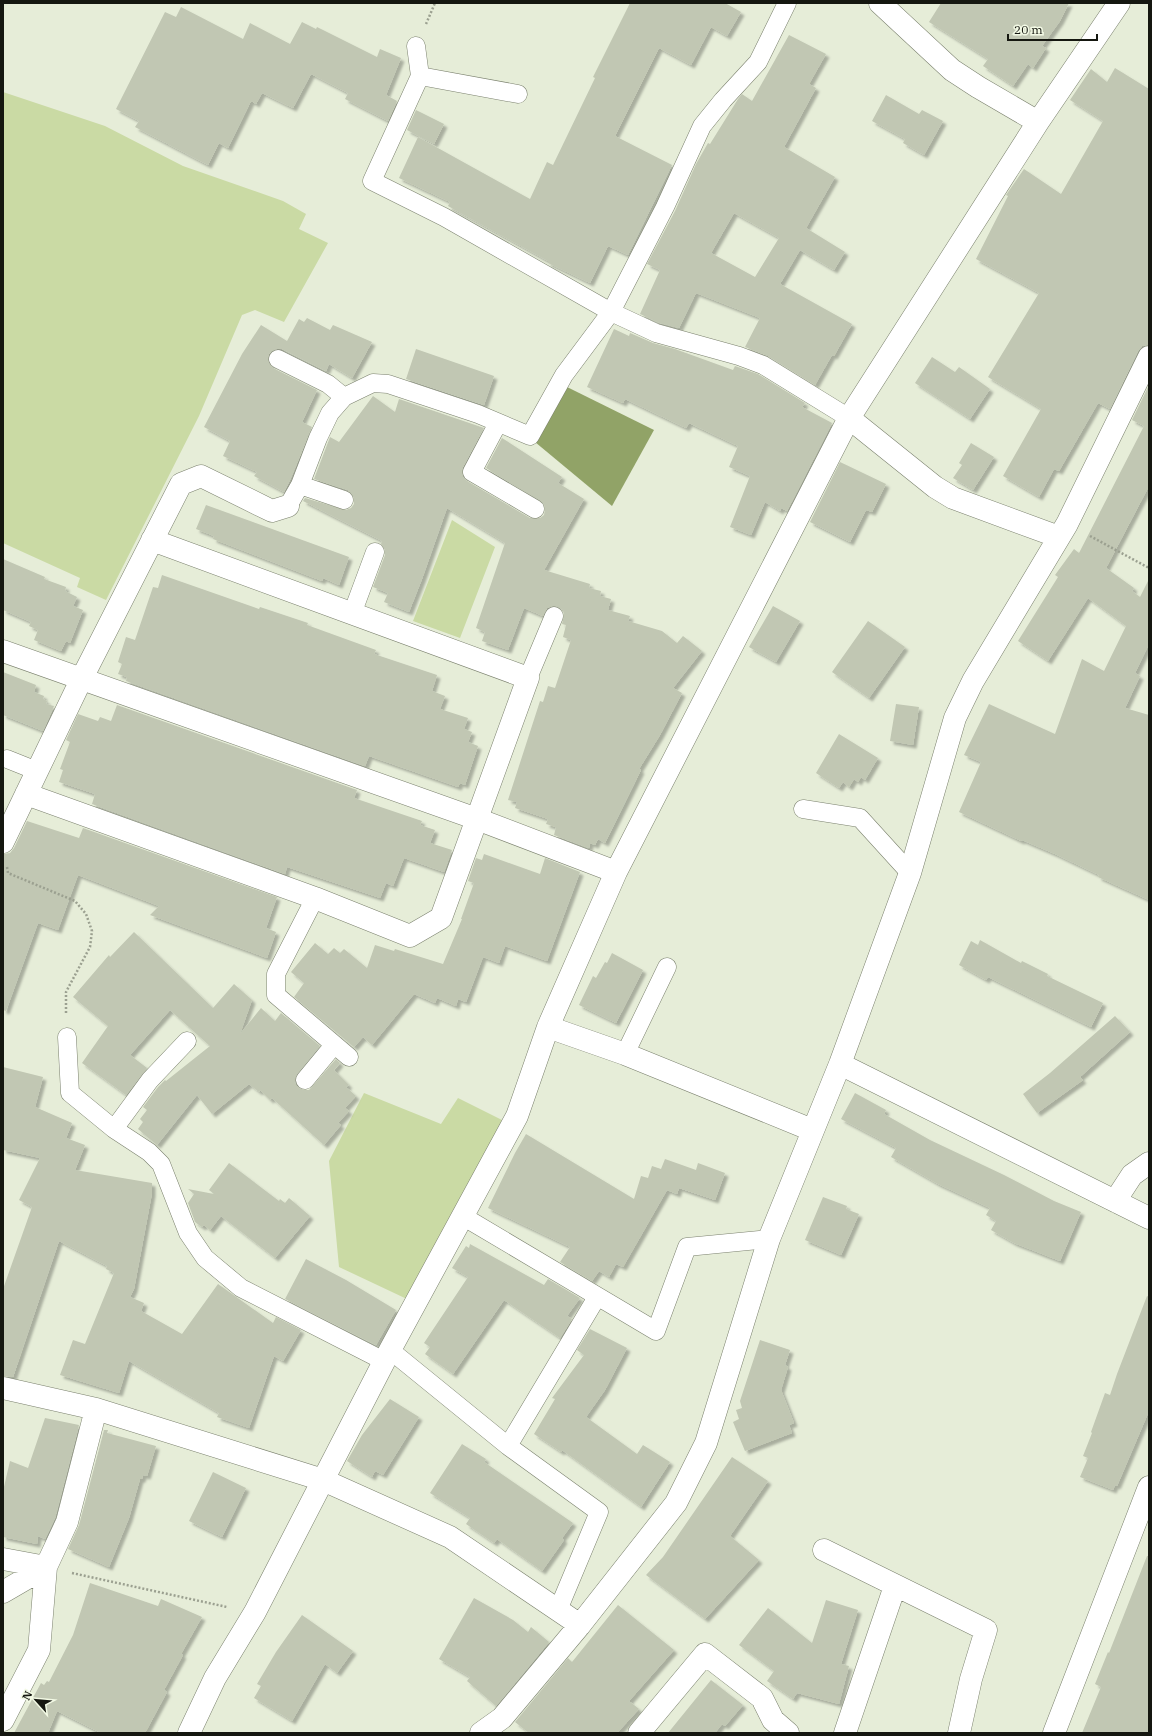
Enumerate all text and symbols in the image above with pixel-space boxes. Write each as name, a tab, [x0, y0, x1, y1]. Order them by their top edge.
scale bar	[1008, 16, 1097, 42]
text: 20 m	[1014, 22, 1043, 37]
north arrow	[16, 1680, 56, 1720]
text: N	[19, 1688, 35, 1703]

